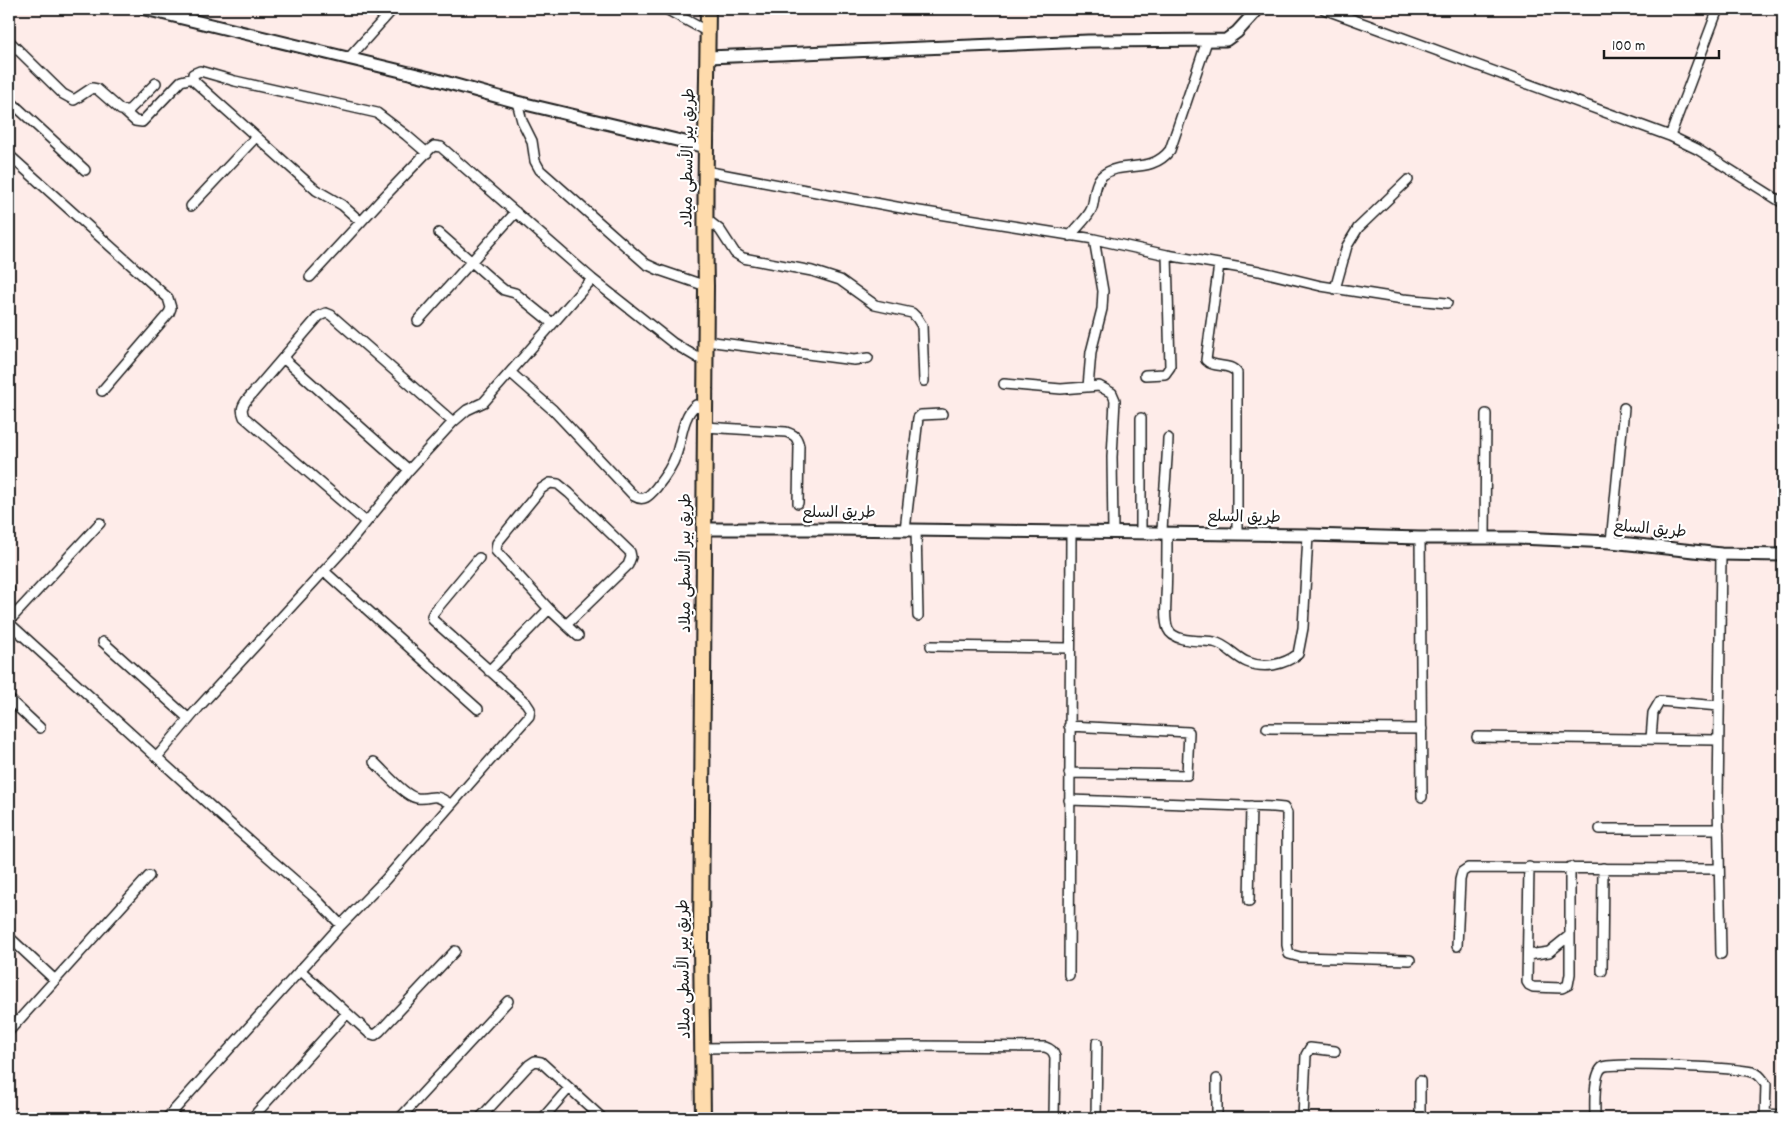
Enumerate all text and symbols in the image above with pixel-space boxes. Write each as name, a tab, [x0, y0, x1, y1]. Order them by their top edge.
scale bar	[1604, 28, 1720, 60]
text: 100 m	[1612, 36, 1645, 58]
street label: طريق بير الأسطى ميلاد	[675, 88, 702, 228]
street label: طريق بير الأسطى ميلاد	[674, 493, 698, 633]
street label: طريق السلع	[802, 502, 876, 525]
street label: طريق السلع	[1207, 506, 1281, 530]
street label: طريق السلع	[1612, 515, 1688, 545]
street label: طريق بير الأسطى ميلاد	[671, 899, 698, 1039]

